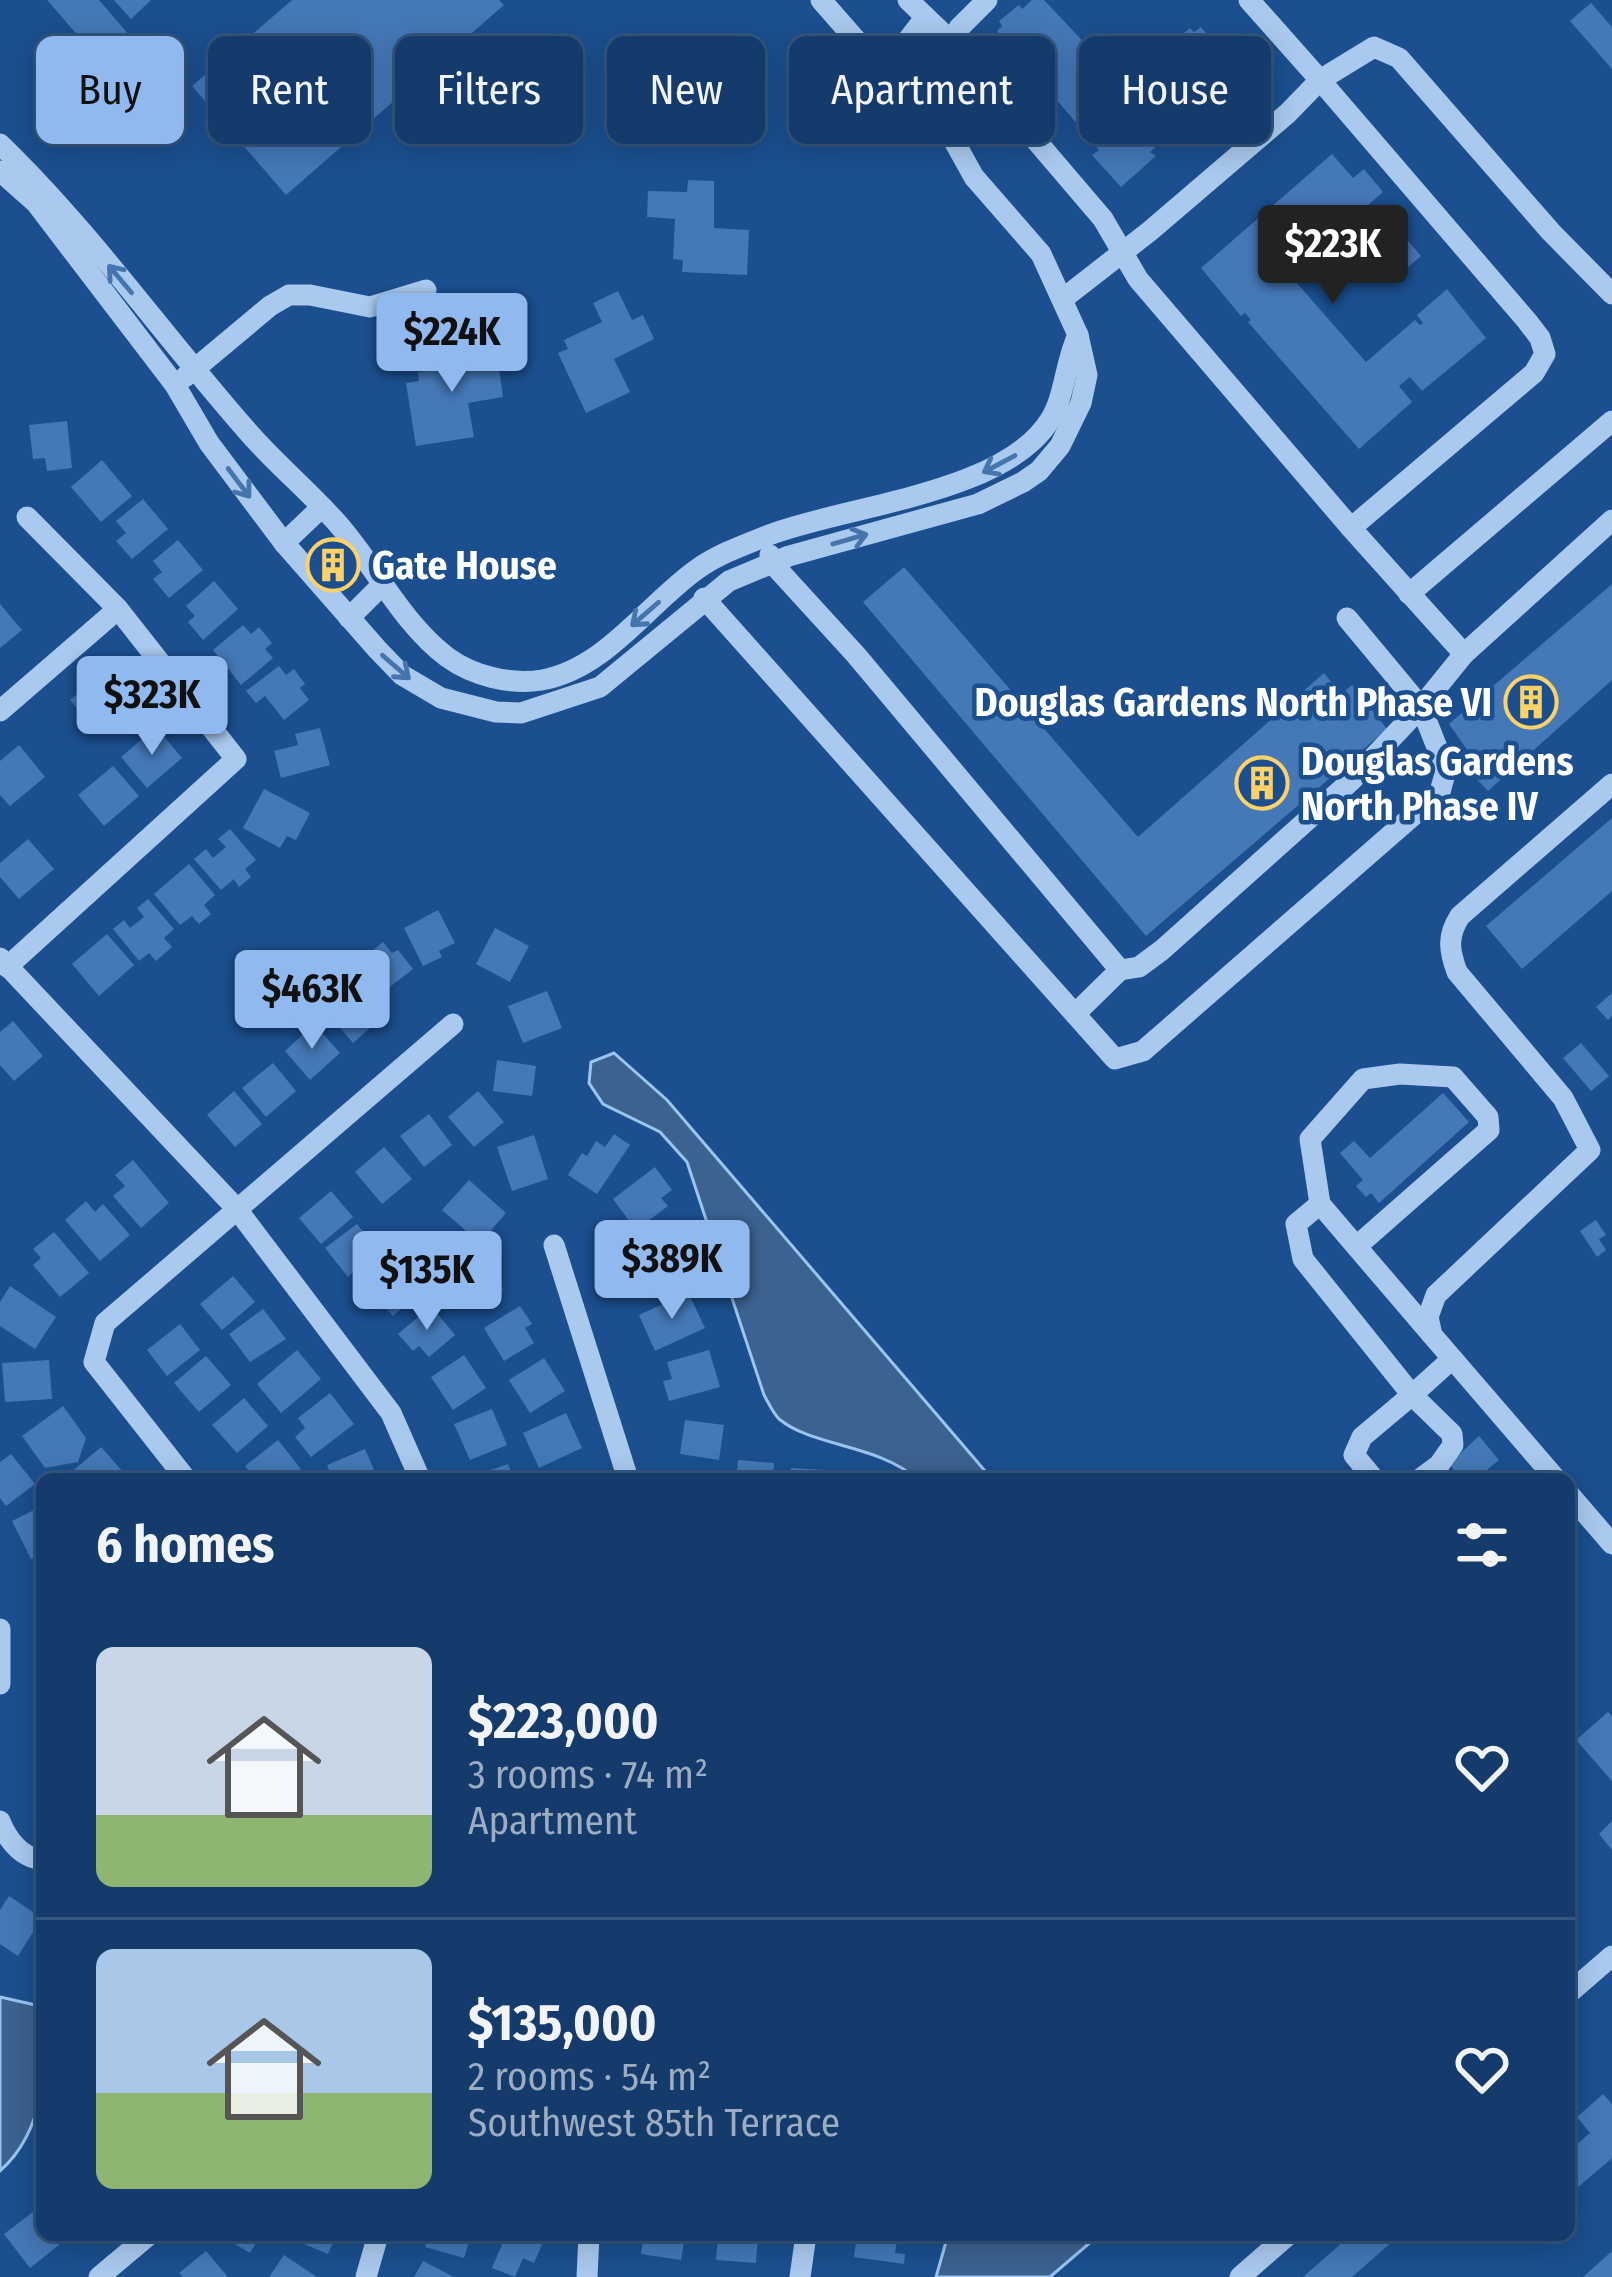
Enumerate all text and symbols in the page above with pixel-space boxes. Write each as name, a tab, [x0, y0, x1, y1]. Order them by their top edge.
chip: Buy	[36, 36, 184, 144]
chip: Rent	[208, 36, 371, 144]
chip: Filters	[395, 36, 583, 144]
chip: New	[607, 36, 765, 144]
chip: Apartment	[789, 36, 1055, 144]
chip: House	[1079, 36, 1271, 144]
pin: $223K	[1249, 205, 1417, 307]
text: $223K	[1285, 221, 1381, 267]
one-way arrow	[107, 264, 134, 295]
pin: $224K	[368, 293, 536, 395]
text: $224K	[403, 309, 501, 355]
one-way arrow	[981, 453, 1017, 476]
one-way arrow	[226, 466, 251, 499]
one-way arrow	[830, 527, 868, 549]
building icon: Gate House	[305, 537, 361, 593]
place label: Gate House	[372, 543, 557, 589]
one-way arrow	[630, 600, 661, 627]
one-way arrow	[381, 653, 411, 680]
pin: $323K	[68, 656, 236, 758]
text: $323K	[104, 672, 200, 718]
building icon: Douglas Gardens North Phase VI	[1503, 674, 1559, 730]
place label: Douglas Gardens North Phase VI	[975, 680, 1492, 726]
place label: Douglas Gardens North Phase IV	[1301, 739, 1574, 830]
building icon: Douglas Gardens North Phase IV	[1234, 755, 1290, 811]
pin: $463K	[228, 950, 396, 1052]
text: $463K	[262, 966, 362, 1012]
pin: $389K	[588, 1220, 756, 1322]
pin: $135K	[343, 1231, 511, 1333]
text: $389K	[622, 1236, 722, 1282]
text: $135K	[380, 1247, 474, 1293]
icon: filters	[1449, 1512, 1515, 1578]
text: 6 homes	[96, 1514, 274, 1576]
text: $223,000	[468, 1690, 659, 1752]
icon: home	[192, 1695, 336, 1839]
icon: heart	[1449, 1734, 1515, 1800]
text: 3 rooms · 74 m²	[468, 1752, 708, 1798]
text: Apartment	[468, 1798, 637, 1844]
text: $135,000	[468, 1992, 657, 2054]
icon: home	[192, 1997, 336, 2141]
icon: heart	[1449, 2036, 1515, 2102]
text: 2 rooms · 54 m²	[468, 2054, 711, 2100]
text: Southwest 85th Terrace	[468, 2100, 840, 2146]

